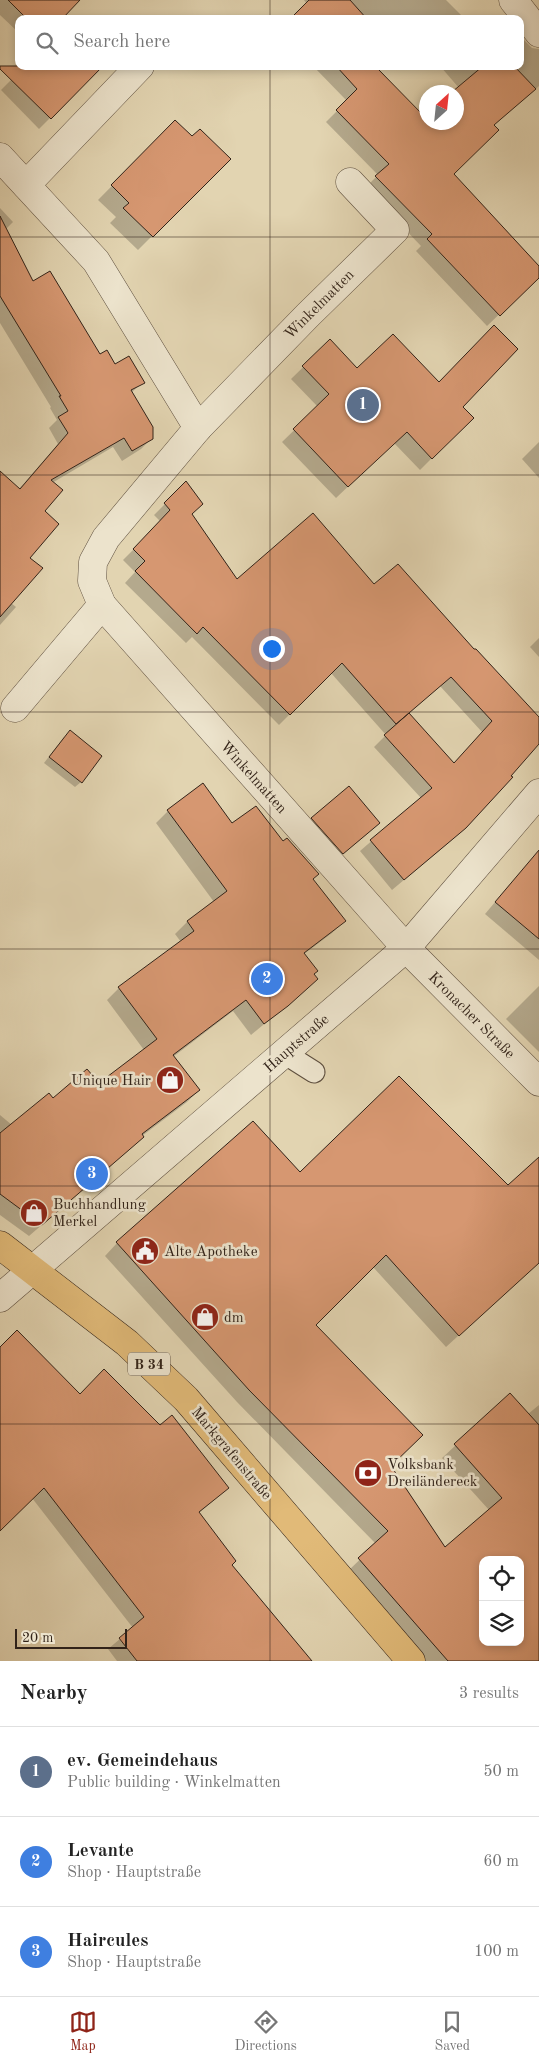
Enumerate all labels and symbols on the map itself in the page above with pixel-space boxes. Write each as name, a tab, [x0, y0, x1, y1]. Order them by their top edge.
north arrow	[419, 85, 464, 130]
street label: Winkelmatten	[283, 268, 358, 343]
pin: 1	[347, 386, 379, 424]
your location	[259, 636, 285, 662]
street label: Winkelmatten	[217, 739, 289, 817]
pin: 2	[251, 960, 283, 998]
street label: Kronacher Straße	[425, 970, 517, 1062]
street label: Hauptstraße	[262, 1012, 332, 1076]
shop icon: Unique Hair	[155, 1065, 185, 1095]
place label: Unique Hair	[71, 1074, 151, 1089]
pin: 3	[76, 1155, 108, 1193]
shop icon: Buchhandlung Merkel	[19, 1198, 49, 1228]
place label: Buchhandlung Merkel	[53, 1198, 146, 1230]
public building icon: Alte Apotheke	[130, 1236, 160, 1266]
place label: Alte Apotheke	[164, 1245, 258, 1260]
shop icon: dm	[190, 1302, 220, 1332]
place label: dm	[224, 1311, 244, 1326]
road number: B 34	[128, 1352, 170, 1376]
street label: Markgrafenstraße	[188, 1405, 274, 1503]
bank icon: Volksbank Dreiländereck	[353, 1458, 383, 1488]
place label: Volksbank Dreiländereck	[387, 1458, 478, 1490]
scale bar	[15, 1626, 128, 1649]

